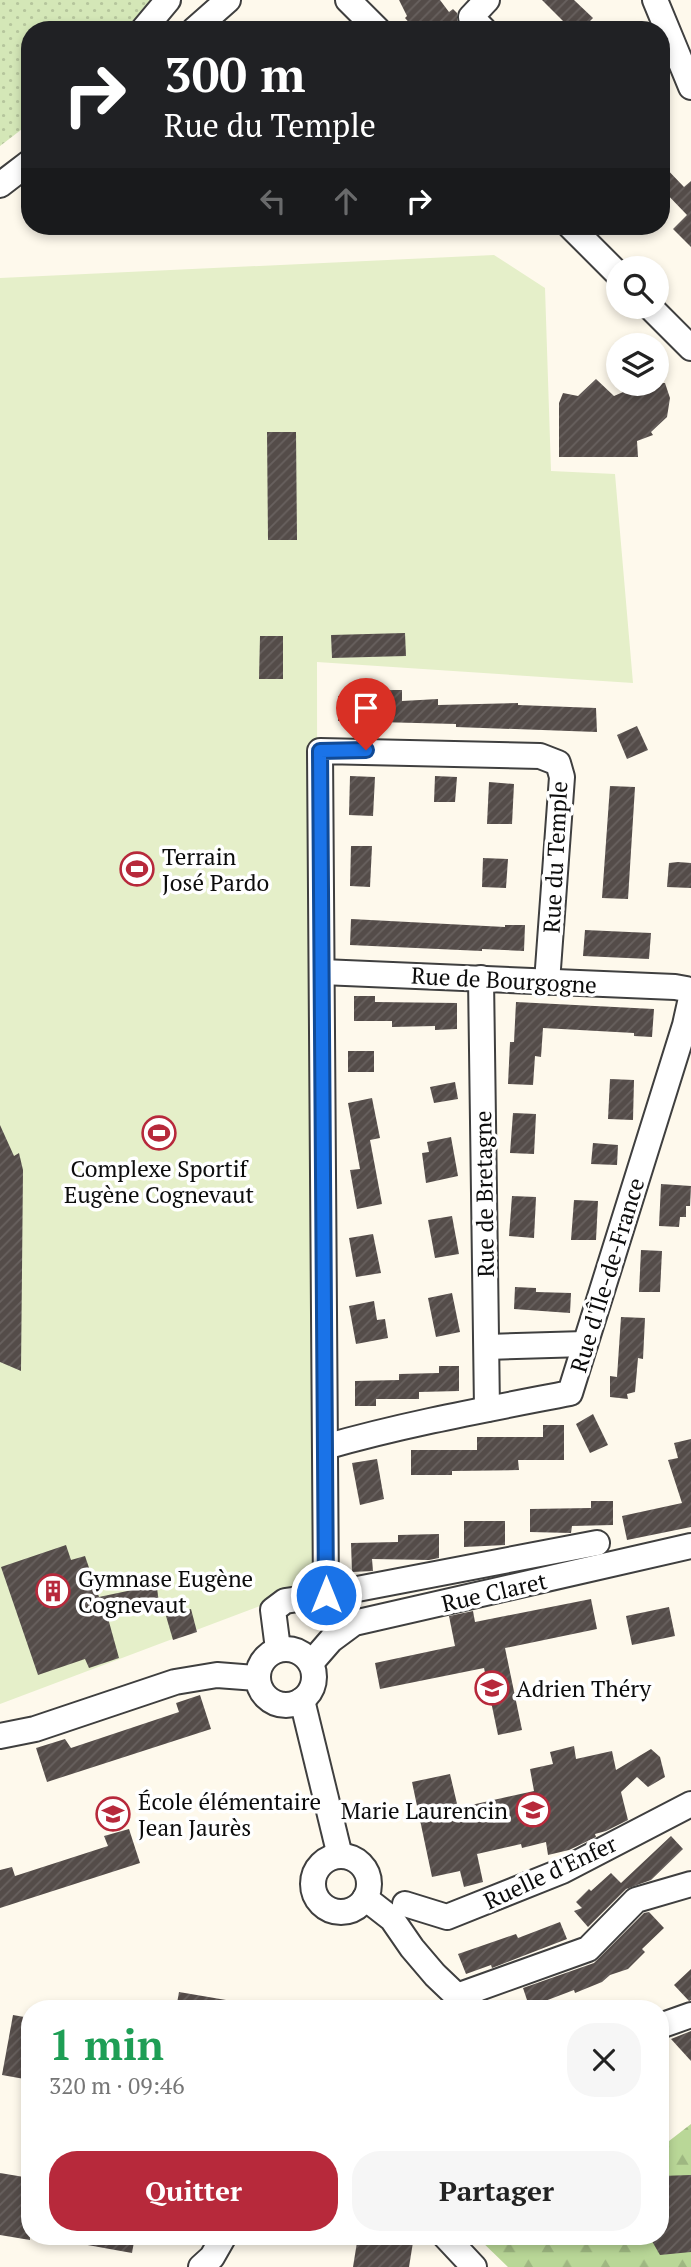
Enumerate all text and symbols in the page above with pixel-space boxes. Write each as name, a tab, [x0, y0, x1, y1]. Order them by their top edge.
text: 300 m	[164, 41, 306, 106]
icon: right	[49, 49, 140, 140]
text: Rue du Temple	[164, 104, 376, 146]
icon: left	[254, 182, 292, 220]
icon: ahead	[327, 182, 365, 220]
icon: right	[400, 182, 438, 220]
map controls	[606, 256, 669, 396]
button: search	[606, 256, 669, 319]
button: layers	[606, 333, 669, 396]
pin	[336, 678, 396, 750]
icon: arrive	[347, 689, 385, 727]
street label: Rue du Temple	[536, 780, 574, 934]
place label: Terrain José Pardo	[162, 841, 269, 898]
sports icon: Terrain José Pardo	[118, 850, 156, 888]
street label: Rue de Bourgogne	[410, 960, 598, 1000]
street label: Rue de Bretagne	[467, 1110, 501, 1278]
sports icon: Complexe Sportif Eugène Cognevaut	[140, 1114, 178, 1152]
place label: Complexe Sportif Eugène Cognevaut	[64, 1153, 254, 1210]
street label: Rue d'Île-de-France	[563, 1174, 651, 1376]
position arrow	[289, 1558, 363, 1632]
place label: Gymnase Eugène Cognevaut	[78, 1563, 253, 1620]
street label: Rue Claret	[438, 1565, 550, 1619]
building icon: Gymnase Eugène Cognevaut	[34, 1572, 72, 1610]
school or university icon: Adrien Théry	[473, 1669, 511, 1707]
place label: Adrien Théry	[516, 1673, 652, 1704]
place label: École élémentaire Jean Jaurès	[138, 1786, 321, 1843]
school or university icon: Marie Laurencin	[514, 1791, 552, 1829]
school or university icon: École élémentaire Jean Jaurès	[94, 1795, 132, 1833]
place label: Marie Laurencin	[341, 1795, 508, 1826]
street label: Ruelle d'Enfer	[479, 1828, 622, 1916]
text: 1 min	[49, 2016, 164, 2072]
button: close	[567, 2023, 641, 2097]
text: 320 m · 09:46	[49, 2070, 184, 2101]
button: Quitter	[49, 2151, 338, 2231]
button: Partager	[352, 2151, 641, 2231]

